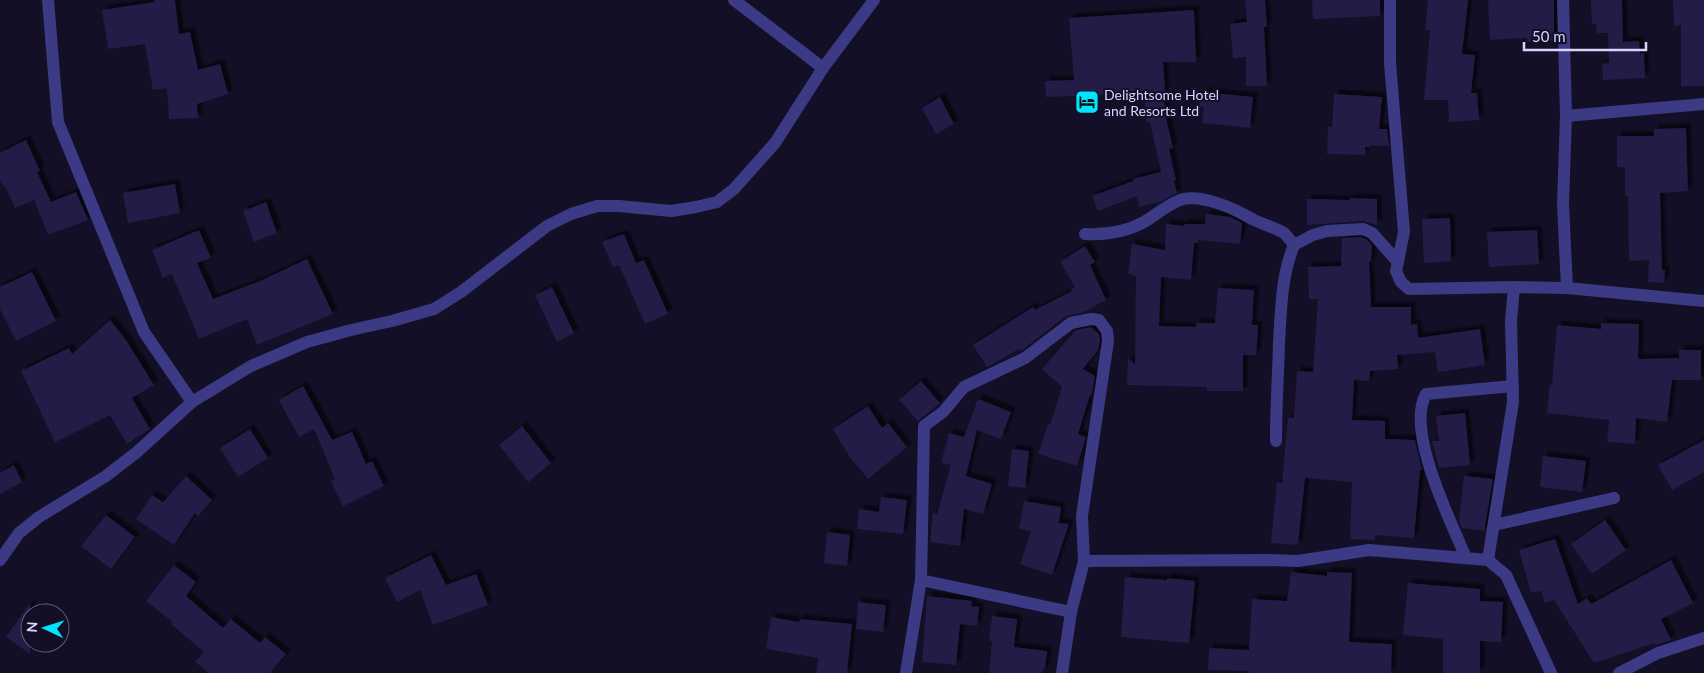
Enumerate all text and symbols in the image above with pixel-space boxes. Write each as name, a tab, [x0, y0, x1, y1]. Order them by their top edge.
scale bar	[1524, 20, 1646, 52]
text: 50 m	[1532, 27, 1566, 45]
place label: Delightsome Hotel and Resorts Ltd	[1104, 86, 1219, 119]
hotel icon: Delightsome Hotel and Resorts Ltd	[1074, 89, 1100, 115]
north arrow	[20, 603, 70, 653]
text: N	[23, 621, 40, 633]

